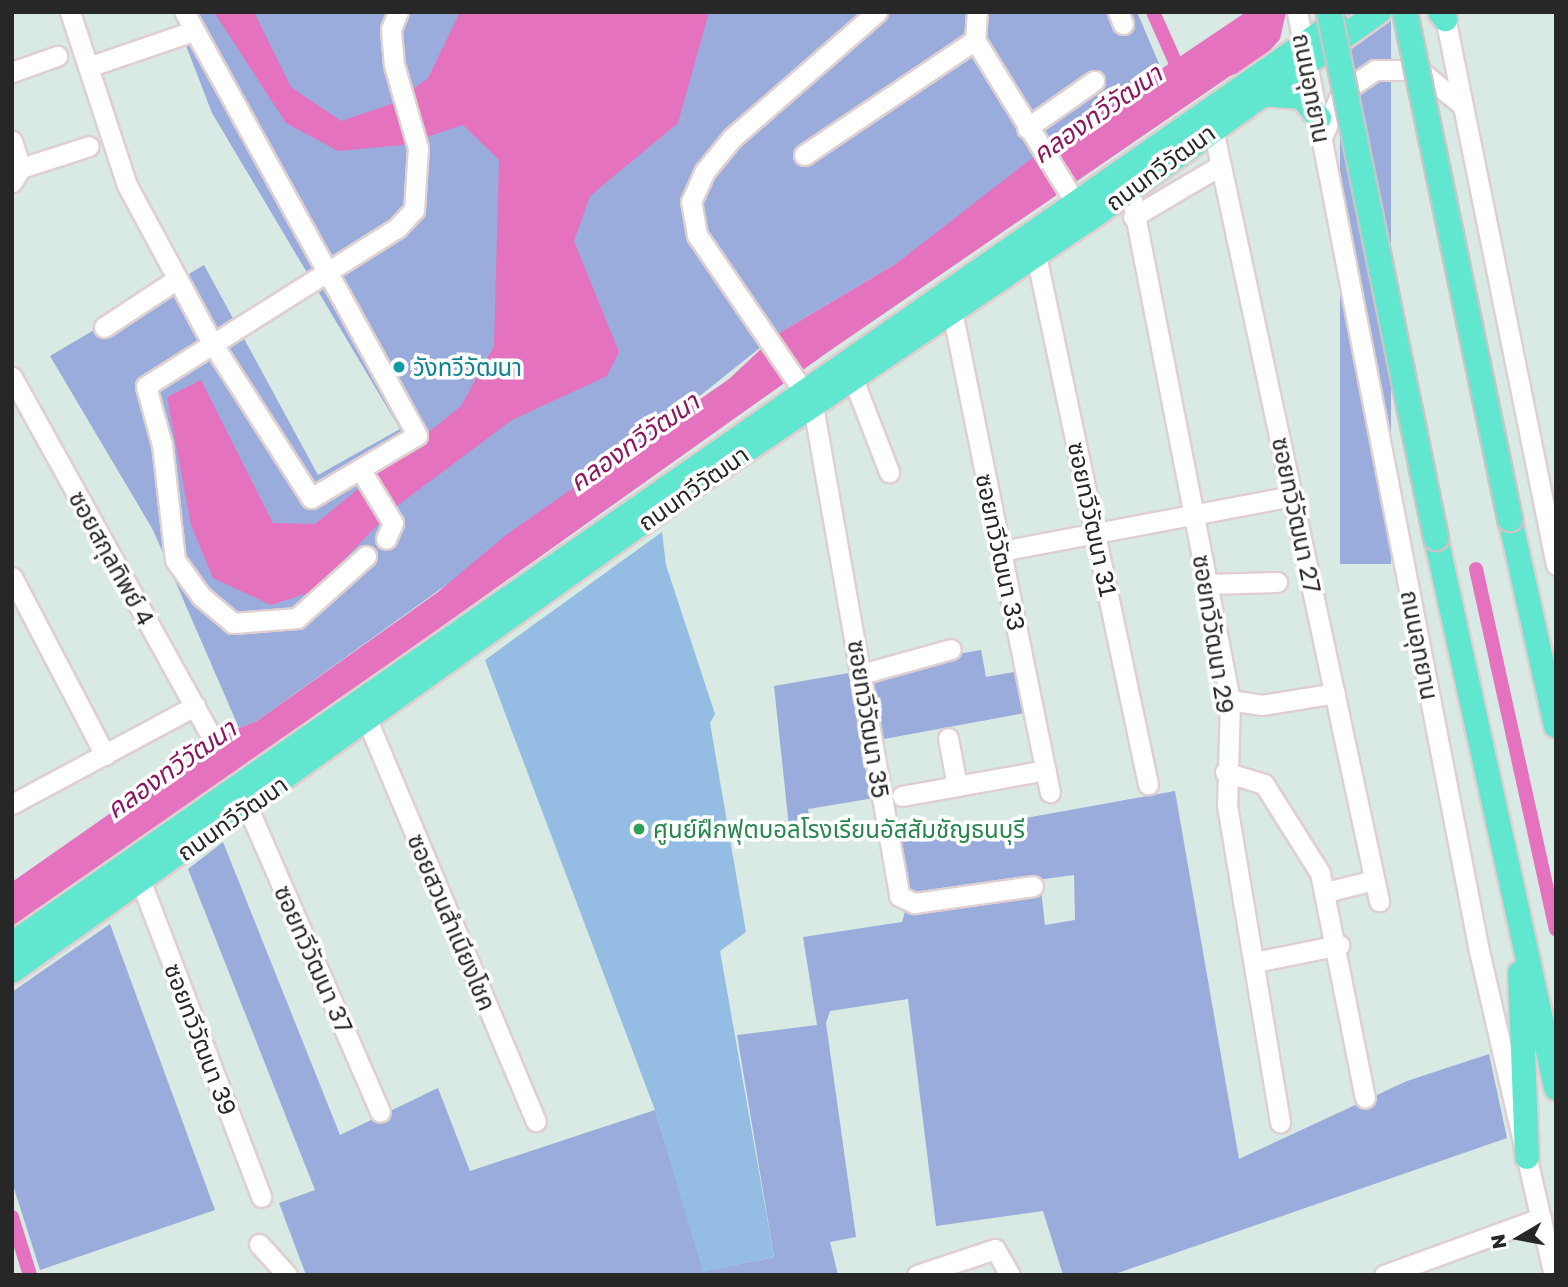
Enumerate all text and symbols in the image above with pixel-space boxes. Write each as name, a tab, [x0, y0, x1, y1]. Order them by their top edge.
street label: ถนนอุทยาน	[1287, 31, 1337, 145]
water label: คลองทวีวัฒนา	[1026, 58, 1168, 170]
street label: ถนนทวีวัฒนา	[1100, 118, 1220, 216]
place label: วังทวีวัฒนา	[413, 353, 522, 381]
marker: วังทวีวัฒนา	[391, 359, 407, 375]
water label: คลองทวีวัฒนา	[563, 386, 705, 498]
street label: ซอยทวีวัฒนา 27	[1266, 435, 1328, 595]
street label: ถนนทวีวัฒนา	[632, 439, 754, 537]
street label: ซอยทวีวัฒนา 31	[1063, 439, 1123, 599]
street label: ซอยทวีวัฒนา 33	[970, 471, 1032, 633]
street label: ซอยสกุลทิพย์ 4	[63, 486, 161, 630]
street label: ซอยทวีวัฒนา 29	[1187, 553, 1241, 715]
street label: ถนนอุทยาน	[1395, 588, 1445, 702]
street label: ซอยทวีวัฒนา 35	[842, 638, 896, 800]
water label: คลองทวีวัฒนา	[100, 713, 242, 825]
street label: ถนนทวีวัฒนา	[171, 769, 293, 867]
place label: ศูนย์ฝึกฟุตบอลโรงเรียนอัสสัมชัญธนบุรี	[653, 815, 1025, 843]
marker: ศูนย์ฝึกฟุตบอลโรงเรียนอัสสัมชัญธนบุรี	[631, 821, 647, 837]
street label: ซอยสวนสำเนียงโชค	[402, 829, 502, 1015]
street label: ซอยทวีวัฒนา 37	[269, 881, 359, 1037]
street label: ซอยทวีวัฒนา 39	[159, 959, 243, 1119]
north arrow	[1484, 1203, 1554, 1273]
text: N	[1485, 1233, 1510, 1251]

